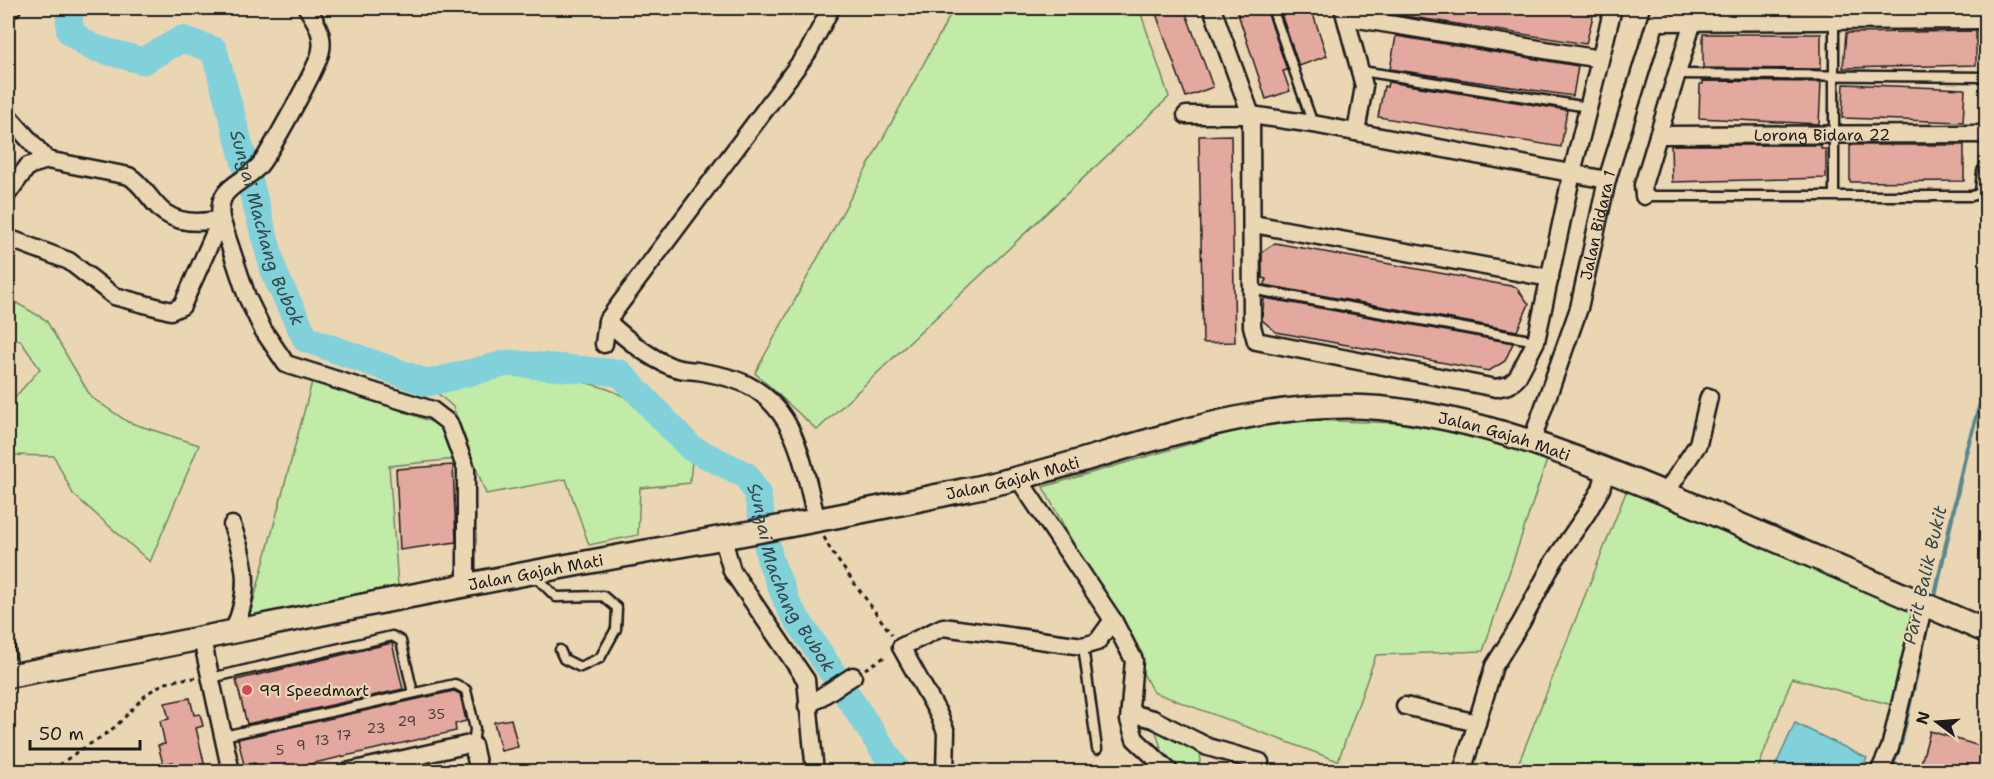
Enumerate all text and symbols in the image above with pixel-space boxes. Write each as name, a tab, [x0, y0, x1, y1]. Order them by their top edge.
street label: Lorong Bidara 22	[1754, 124, 1890, 146]
water label: Sungai Machang Bubok	[224, 127, 310, 330]
street label: Jalan Bidara 1	[1575, 168, 1620, 282]
street label: Jalan Gajah Mati	[1436, 407, 1573, 466]
street label: Jalan Gajah Mati	[944, 452, 1082, 505]
water label: Sungai Machang Bubok	[741, 478, 841, 677]
water label: Parit Balik Bukit	[1897, 503, 1953, 647]
street label: Jalan Gajah Mati	[467, 549, 605, 596]
place label: 99 Speedmart	[259, 680, 369, 701]
marker: 99 Speedmart	[240, 683, 254, 697]
north arrow	[1907, 692, 1967, 752]
house number: 35	[427, 705, 445, 723]
text: N	[1911, 709, 1935, 727]
house number: 29	[398, 712, 416, 730]
scale bar	[30, 713, 140, 751]
house number: 23	[367, 719, 385, 737]
text: 50 m	[39, 722, 84, 746]
house number: 17	[337, 726, 351, 744]
house number: 13	[315, 731, 329, 749]
house number: 9	[296, 736, 306, 754]
house number: 5	[276, 741, 284, 759]

